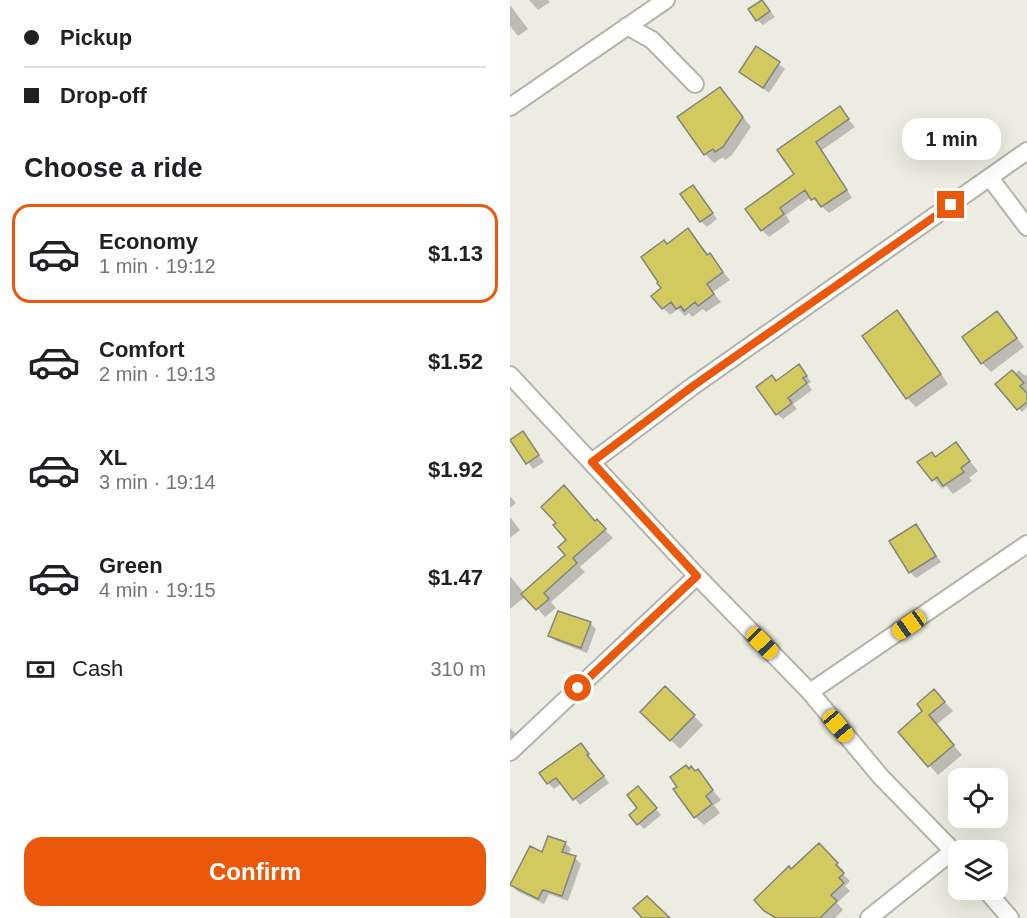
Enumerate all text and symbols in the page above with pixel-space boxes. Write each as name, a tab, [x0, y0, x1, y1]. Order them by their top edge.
text: Pickup	[60, 25, 132, 50]
text: Drop-off	[60, 83, 147, 108]
callout: 1 min	[902, 118, 1000, 160]
text: 1 min	[925, 128, 978, 150]
text: Choose a ride	[24, 153, 203, 183]
route end	[937, 191, 964, 218]
icon: car	[27, 227, 81, 281]
text: Economy	[99, 229, 198, 254]
text: $1.13	[428, 241, 483, 266]
text: 1 min · 19:12	[99, 255, 216, 277]
icon: car	[27, 335, 81, 389]
text: Comfort	[99, 337, 185, 362]
text: $1.52	[428, 349, 483, 374]
text: 2 min · 19:13	[99, 363, 216, 385]
icon: car	[27, 443, 81, 497]
text: XL	[99, 445, 127, 470]
text: $1.92	[428, 457, 483, 482]
text: 3 min · 19:14	[99, 471, 216, 493]
icon: car	[27, 551, 81, 605]
text: Green	[99, 553, 163, 578]
text: $1.47	[428, 565, 483, 590]
text: 4 min · 19:15	[99, 579, 216, 601]
car	[889, 607, 929, 643]
car	[743, 624, 781, 662]
icon: cash	[24, 653, 57, 686]
text: Cash	[72, 656, 123, 681]
text: 310 m	[430, 658, 486, 680]
route start	[564, 674, 591, 701]
car	[820, 706, 856, 746]
map controls	[948, 768, 1008, 900]
button: locate	[948, 768, 1008, 828]
button: Confirm	[24, 837, 486, 906]
button: layers	[948, 840, 1008, 900]

